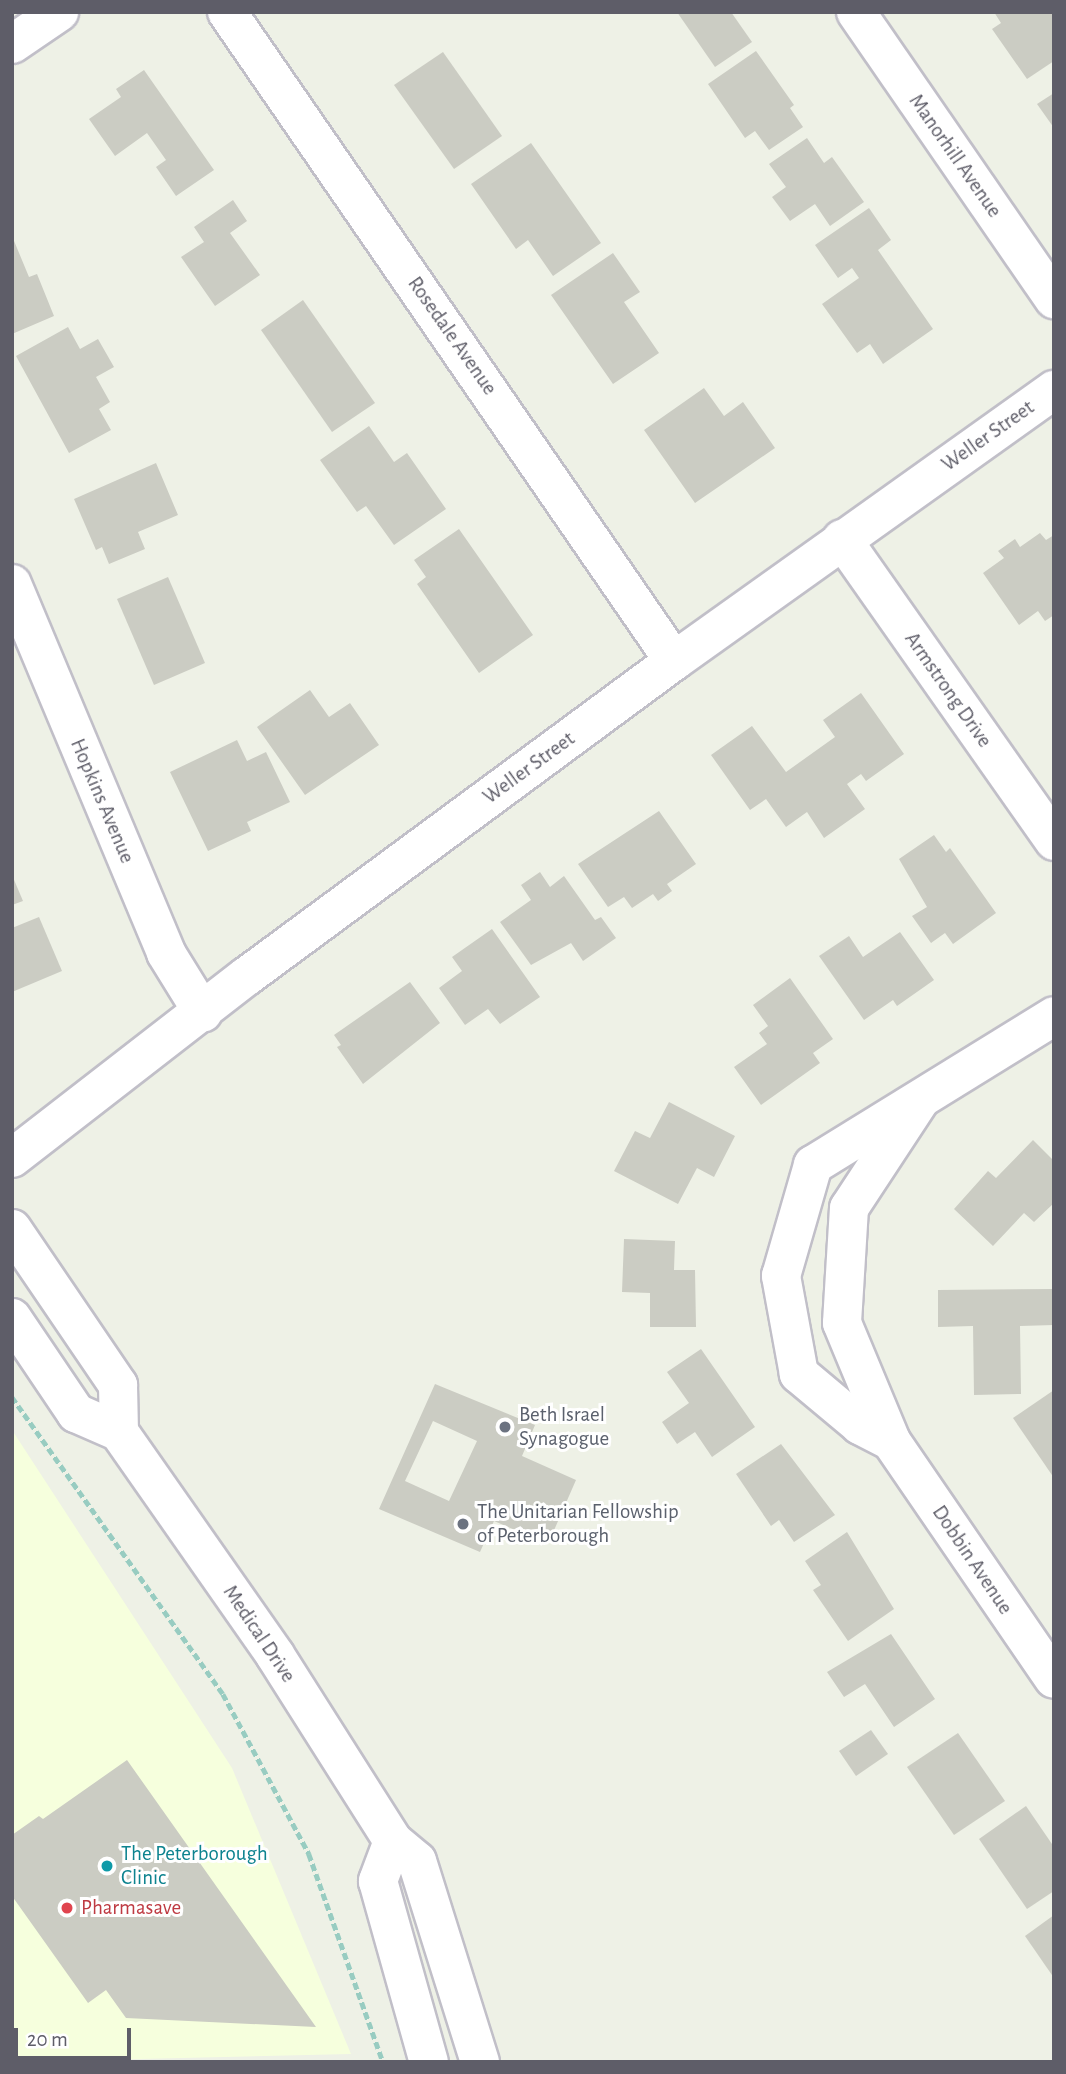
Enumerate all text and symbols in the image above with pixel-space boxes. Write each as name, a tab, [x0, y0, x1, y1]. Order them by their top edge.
street label: Manorhill Avenue	[903, 90, 1007, 222]
street label: Rosedale Avenue	[402, 272, 502, 400]
street label: Weller Street	[937, 395, 1039, 477]
street label: Armstrong Drive	[899, 627, 997, 753]
street label: Weller Street	[478, 726, 580, 810]
street label: Hopkins Avenue	[64, 735, 140, 867]
place label: Beth Israel Synagogue	[519, 1402, 609, 1452]
marker: Beth Israel Synagogue	[497, 1419, 513, 1435]
place label: The Unitarian Fellowship of Peterborough	[477, 1499, 679, 1549]
street label: Dobbin Avenue	[926, 1501, 1018, 1619]
marker: The Unitarian Fellowship of Peterborough	[455, 1516, 471, 1532]
street label: Medical Drive	[217, 1581, 301, 1687]
place label: The Peterborough Clinic	[121, 1841, 268, 1891]
marker: The Peterborough Clinic	[99, 1858, 115, 1874]
place label: Pharmasave	[81, 1895, 181, 1921]
marker: Pharmasave	[59, 1900, 75, 1916]
scale bar	[18, 2014, 135, 2058]
text: 20 m	[27, 2029, 68, 2050]

